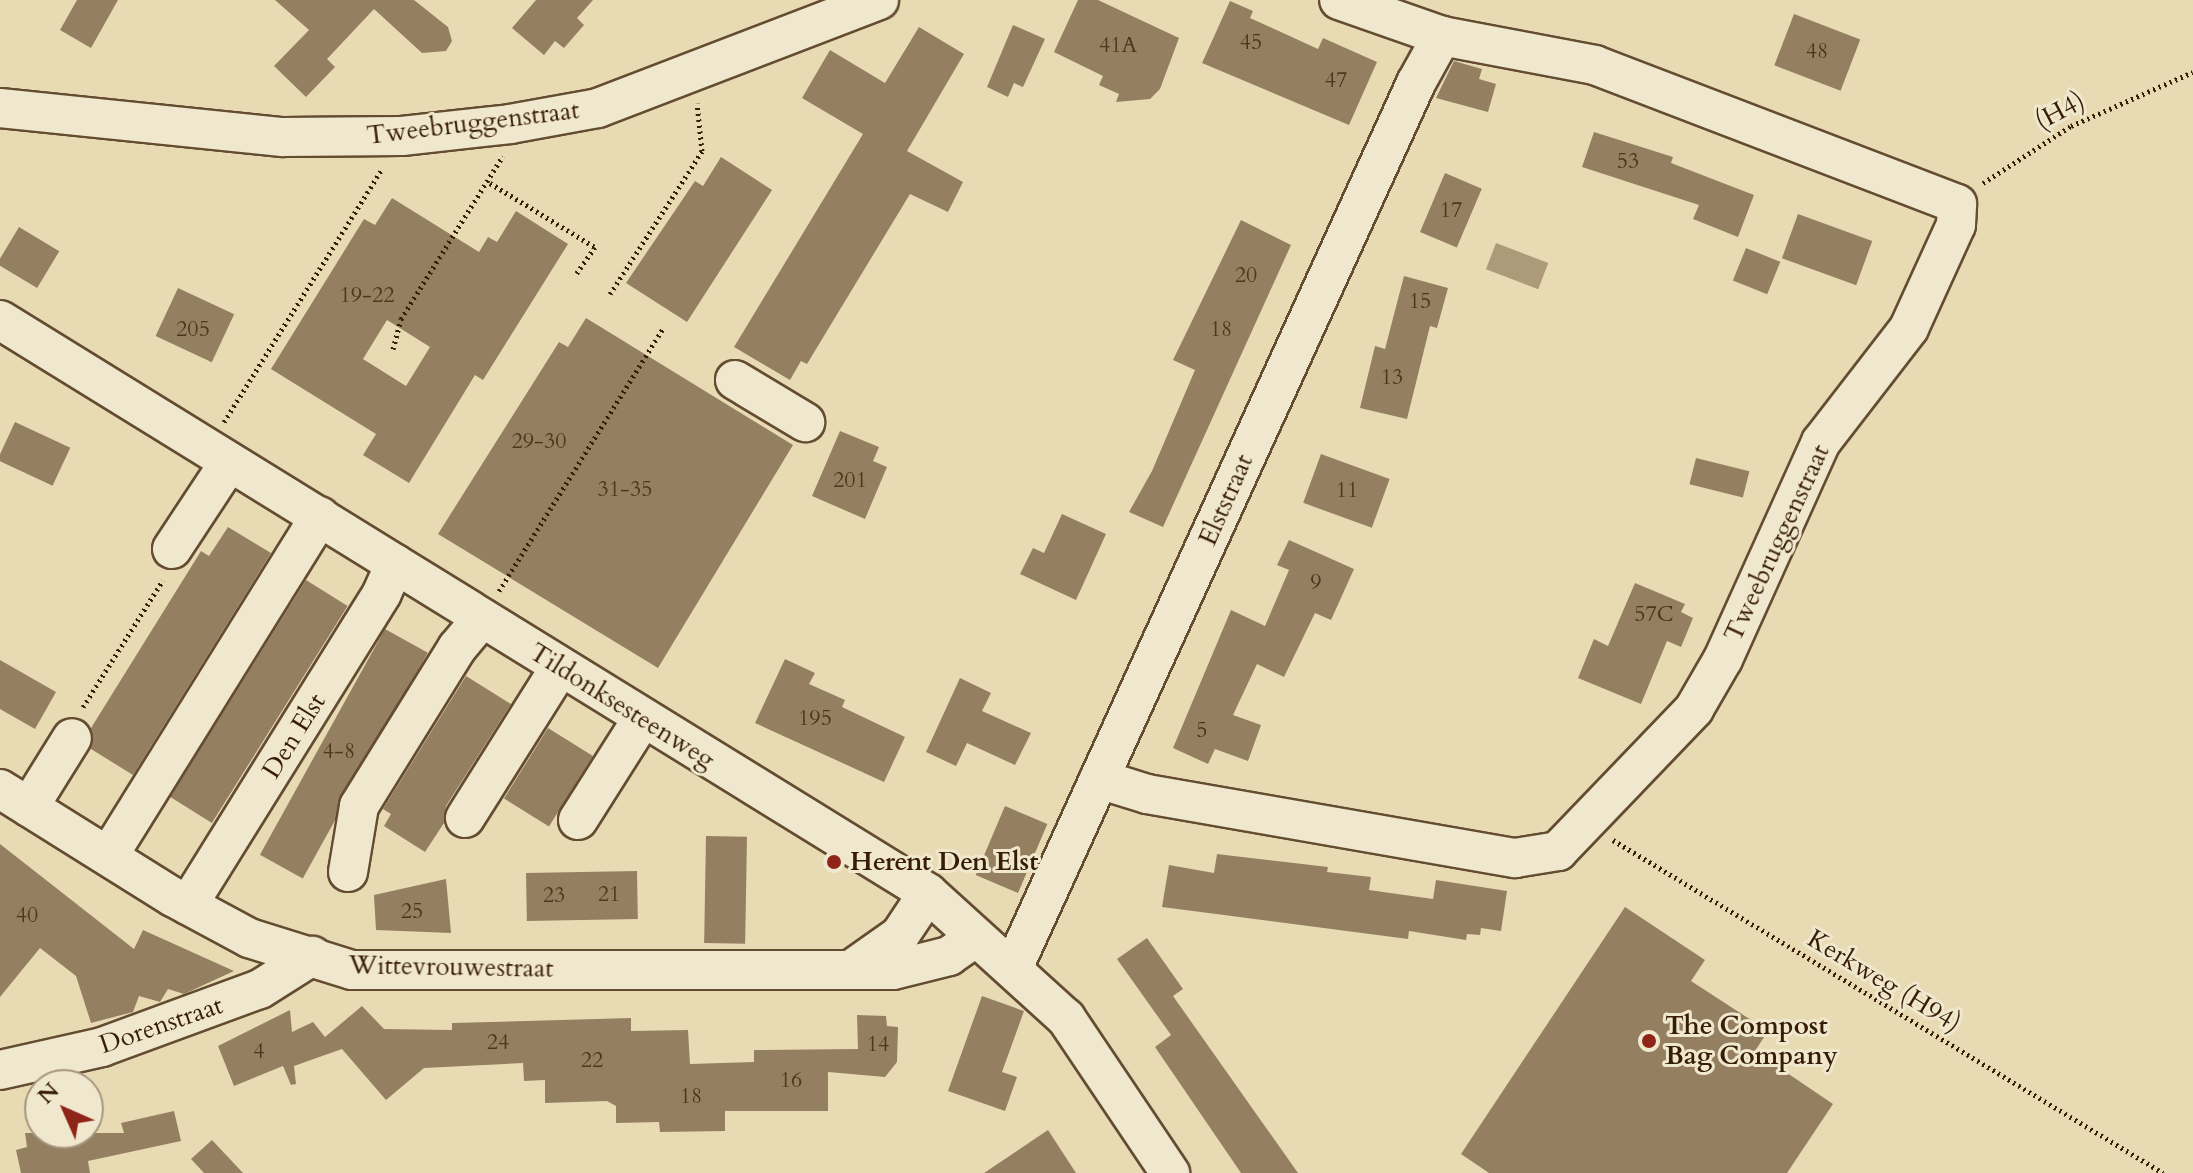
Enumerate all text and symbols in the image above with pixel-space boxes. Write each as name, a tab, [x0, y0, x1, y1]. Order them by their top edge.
house number: 45	[1240, 30, 1262, 56]
house number: 41A	[1099, 33, 1137, 59]
house number: 48	[1806, 39, 1828, 65]
house number: 47	[1325, 68, 1347, 94]
street label: (H4)	[2030, 85, 2090, 137]
street label: Tweebruggenstraat	[365, 94, 581, 152]
house number: 53	[1617, 149, 1639, 175]
house number: 17	[1440, 198, 1462, 224]
house number: 20	[1235, 263, 1257, 289]
house number: 19-22	[340, 283, 394, 309]
house number: 15	[1409, 289, 1431, 315]
house number: 205	[176, 317, 210, 343]
house number: 18	[1210, 317, 1232, 343]
house number: 13	[1381, 365, 1403, 391]
house number: 29-30	[512, 429, 566, 455]
street label: Tweebruggenstraat	[1718, 439, 1836, 647]
street label: Elststraat	[1192, 450, 1260, 550]
house number: 201	[833, 468, 867, 494]
house number: 31-35	[598, 477, 652, 503]
house number: 11	[1336, 478, 1358, 504]
house number: 9	[1310, 570, 1322, 596]
house number: 57C	[1634, 602, 1674, 628]
street label: Tildonksesteenweg	[524, 636, 720, 776]
street label: Den Elst	[256, 688, 332, 784]
house number: 195	[798, 706, 832, 732]
house number: 5	[1196, 718, 1208, 744]
house number: 4-8	[323, 739, 355, 765]
place label: Herent Den Elst	[850, 846, 1038, 878]
marker: Herent Den Elst	[825, 853, 843, 871]
house number: 21	[598, 882, 620, 908]
house number: 23	[543, 883, 565, 909]
house number: 25	[401, 899, 423, 925]
house number: 40	[16, 903, 38, 929]
street label: Kerkweg (H94)	[1802, 923, 1966, 1039]
street label: Wittevrouwestraat	[348, 950, 554, 984]
street label: Dorenstraat	[95, 989, 227, 1061]
place label: The Compost Bag Company	[1665, 1010, 1838, 1072]
house number: 24	[487, 1030, 509, 1056]
house number: 14	[867, 1032, 889, 1058]
marker: The Compost Bag Company	[1640, 1032, 1658, 1050]
house number: 4	[253, 1039, 265, 1065]
house number: 22	[581, 1048, 603, 1074]
house number: 16	[780, 1068, 802, 1094]
north arrow	[24, 1069, 104, 1149]
text: N	[31, 1076, 66, 1111]
house number: 18	[680, 1084, 702, 1110]

